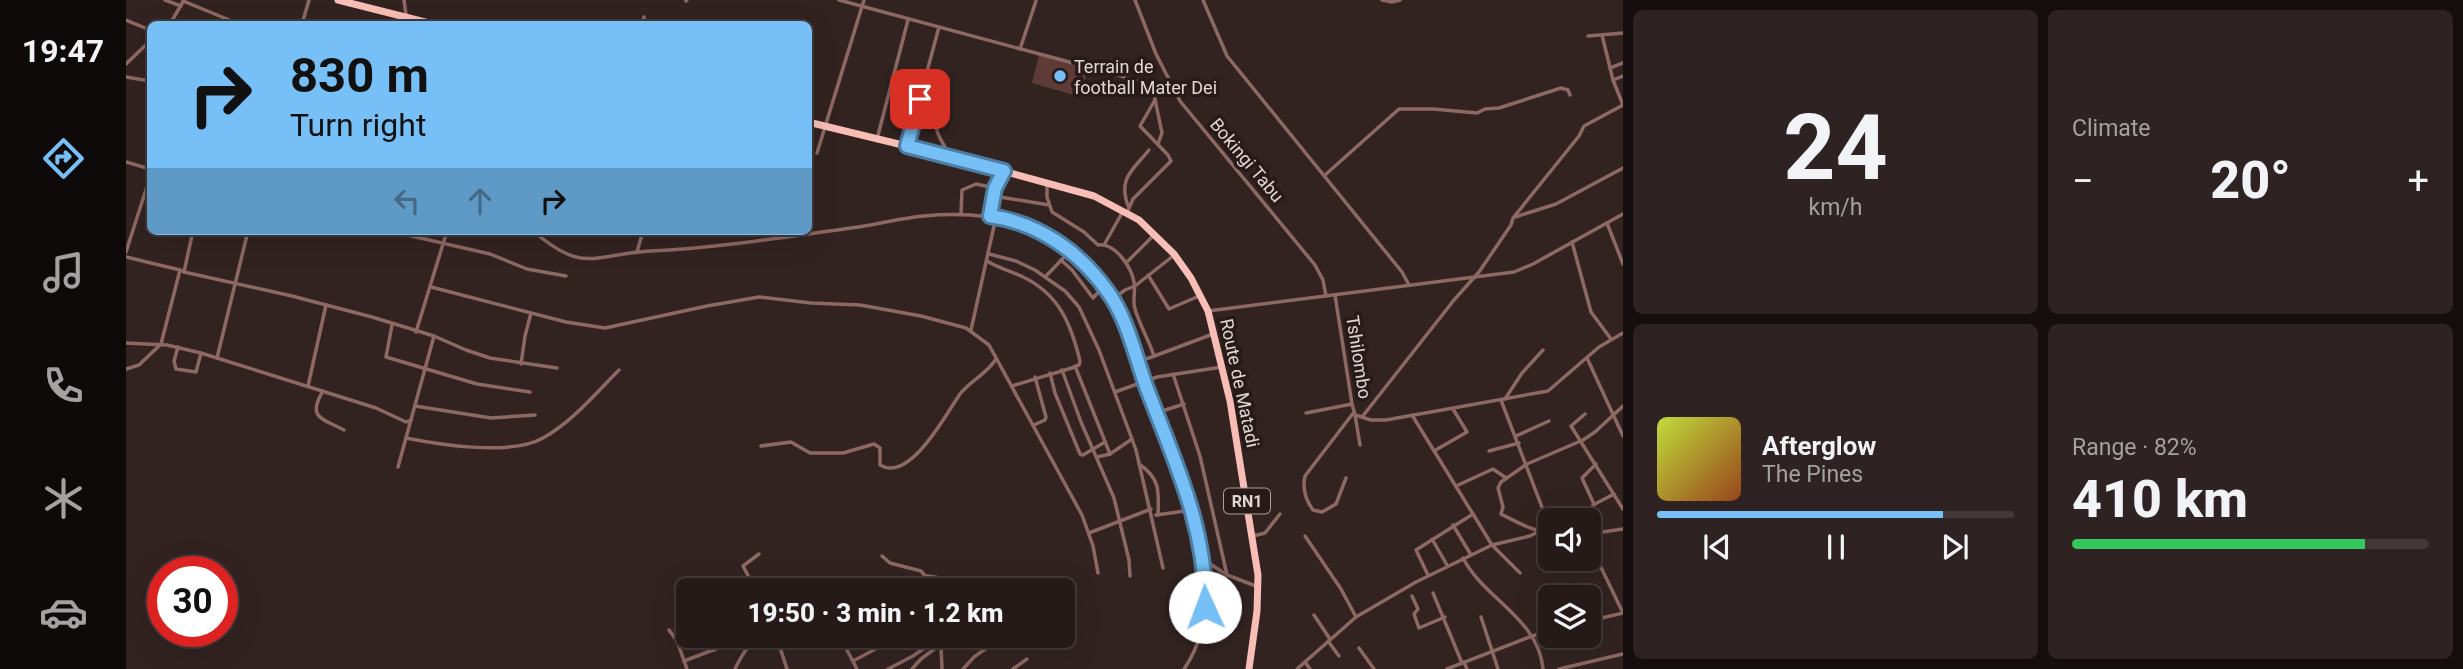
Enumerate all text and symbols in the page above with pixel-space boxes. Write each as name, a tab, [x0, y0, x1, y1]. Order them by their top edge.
text: 19:47	[22, 32, 104, 70]
text: 830 m	[290, 47, 429, 104]
icon: right	[175, 49, 266, 140]
place label: Terrain de football Mater Dei	[1074, 56, 1217, 98]
marker: Terrain de football Mater Dei	[1052, 68, 1068, 84]
pin	[890, 69, 950, 129]
icon: arrive	[901, 80, 939, 118]
text: 24	[1783, 95, 1888, 201]
text: Turn right	[290, 106, 426, 144]
street label: Bokingi Tabu	[1206, 114, 1288, 206]
text: Climate	[2072, 115, 2151, 142]
icon: directions	[39, 134, 88, 183]
text: 20°	[2210, 150, 2291, 211]
text: −	[2072, 159, 2094, 203]
text: +	[2407, 159, 2429, 203]
icon: left	[388, 182, 426, 220]
icon: ahead	[461, 182, 499, 220]
icon: right	[534, 182, 572, 220]
text: km/h	[1809, 194, 1863, 221]
icon: music	[39, 248, 88, 297]
street label: Tshilombo	[1342, 314, 1376, 400]
street label: Route de Matadi	[1216, 317, 1264, 449]
icon: phone	[39, 361, 88, 410]
text: Afterglow	[1762, 431, 1876, 461]
text: Range · 82%	[2072, 434, 2197, 461]
text: The Pines	[1762, 461, 1863, 488]
text: 410 km	[2072, 469, 2248, 530]
icon: climate	[39, 474, 88, 523]
road number: RN1	[1224, 488, 1270, 514]
map controls	[1538, 508, 1601, 648]
button: sound	[1538, 508, 1601, 571]
icon: previous	[1698, 528, 1736, 566]
icon: pause	[1817, 528, 1855, 566]
icon: next	[1936, 528, 1974, 566]
speed limit sign: 30	[147, 556, 238, 647]
position arrow	[1168, 570, 1242, 644]
button: layers	[1538, 585, 1601, 648]
icon: car	[39, 588, 88, 637]
text: 19:50 · 3 min · 1.2 km	[748, 598, 1003, 628]

